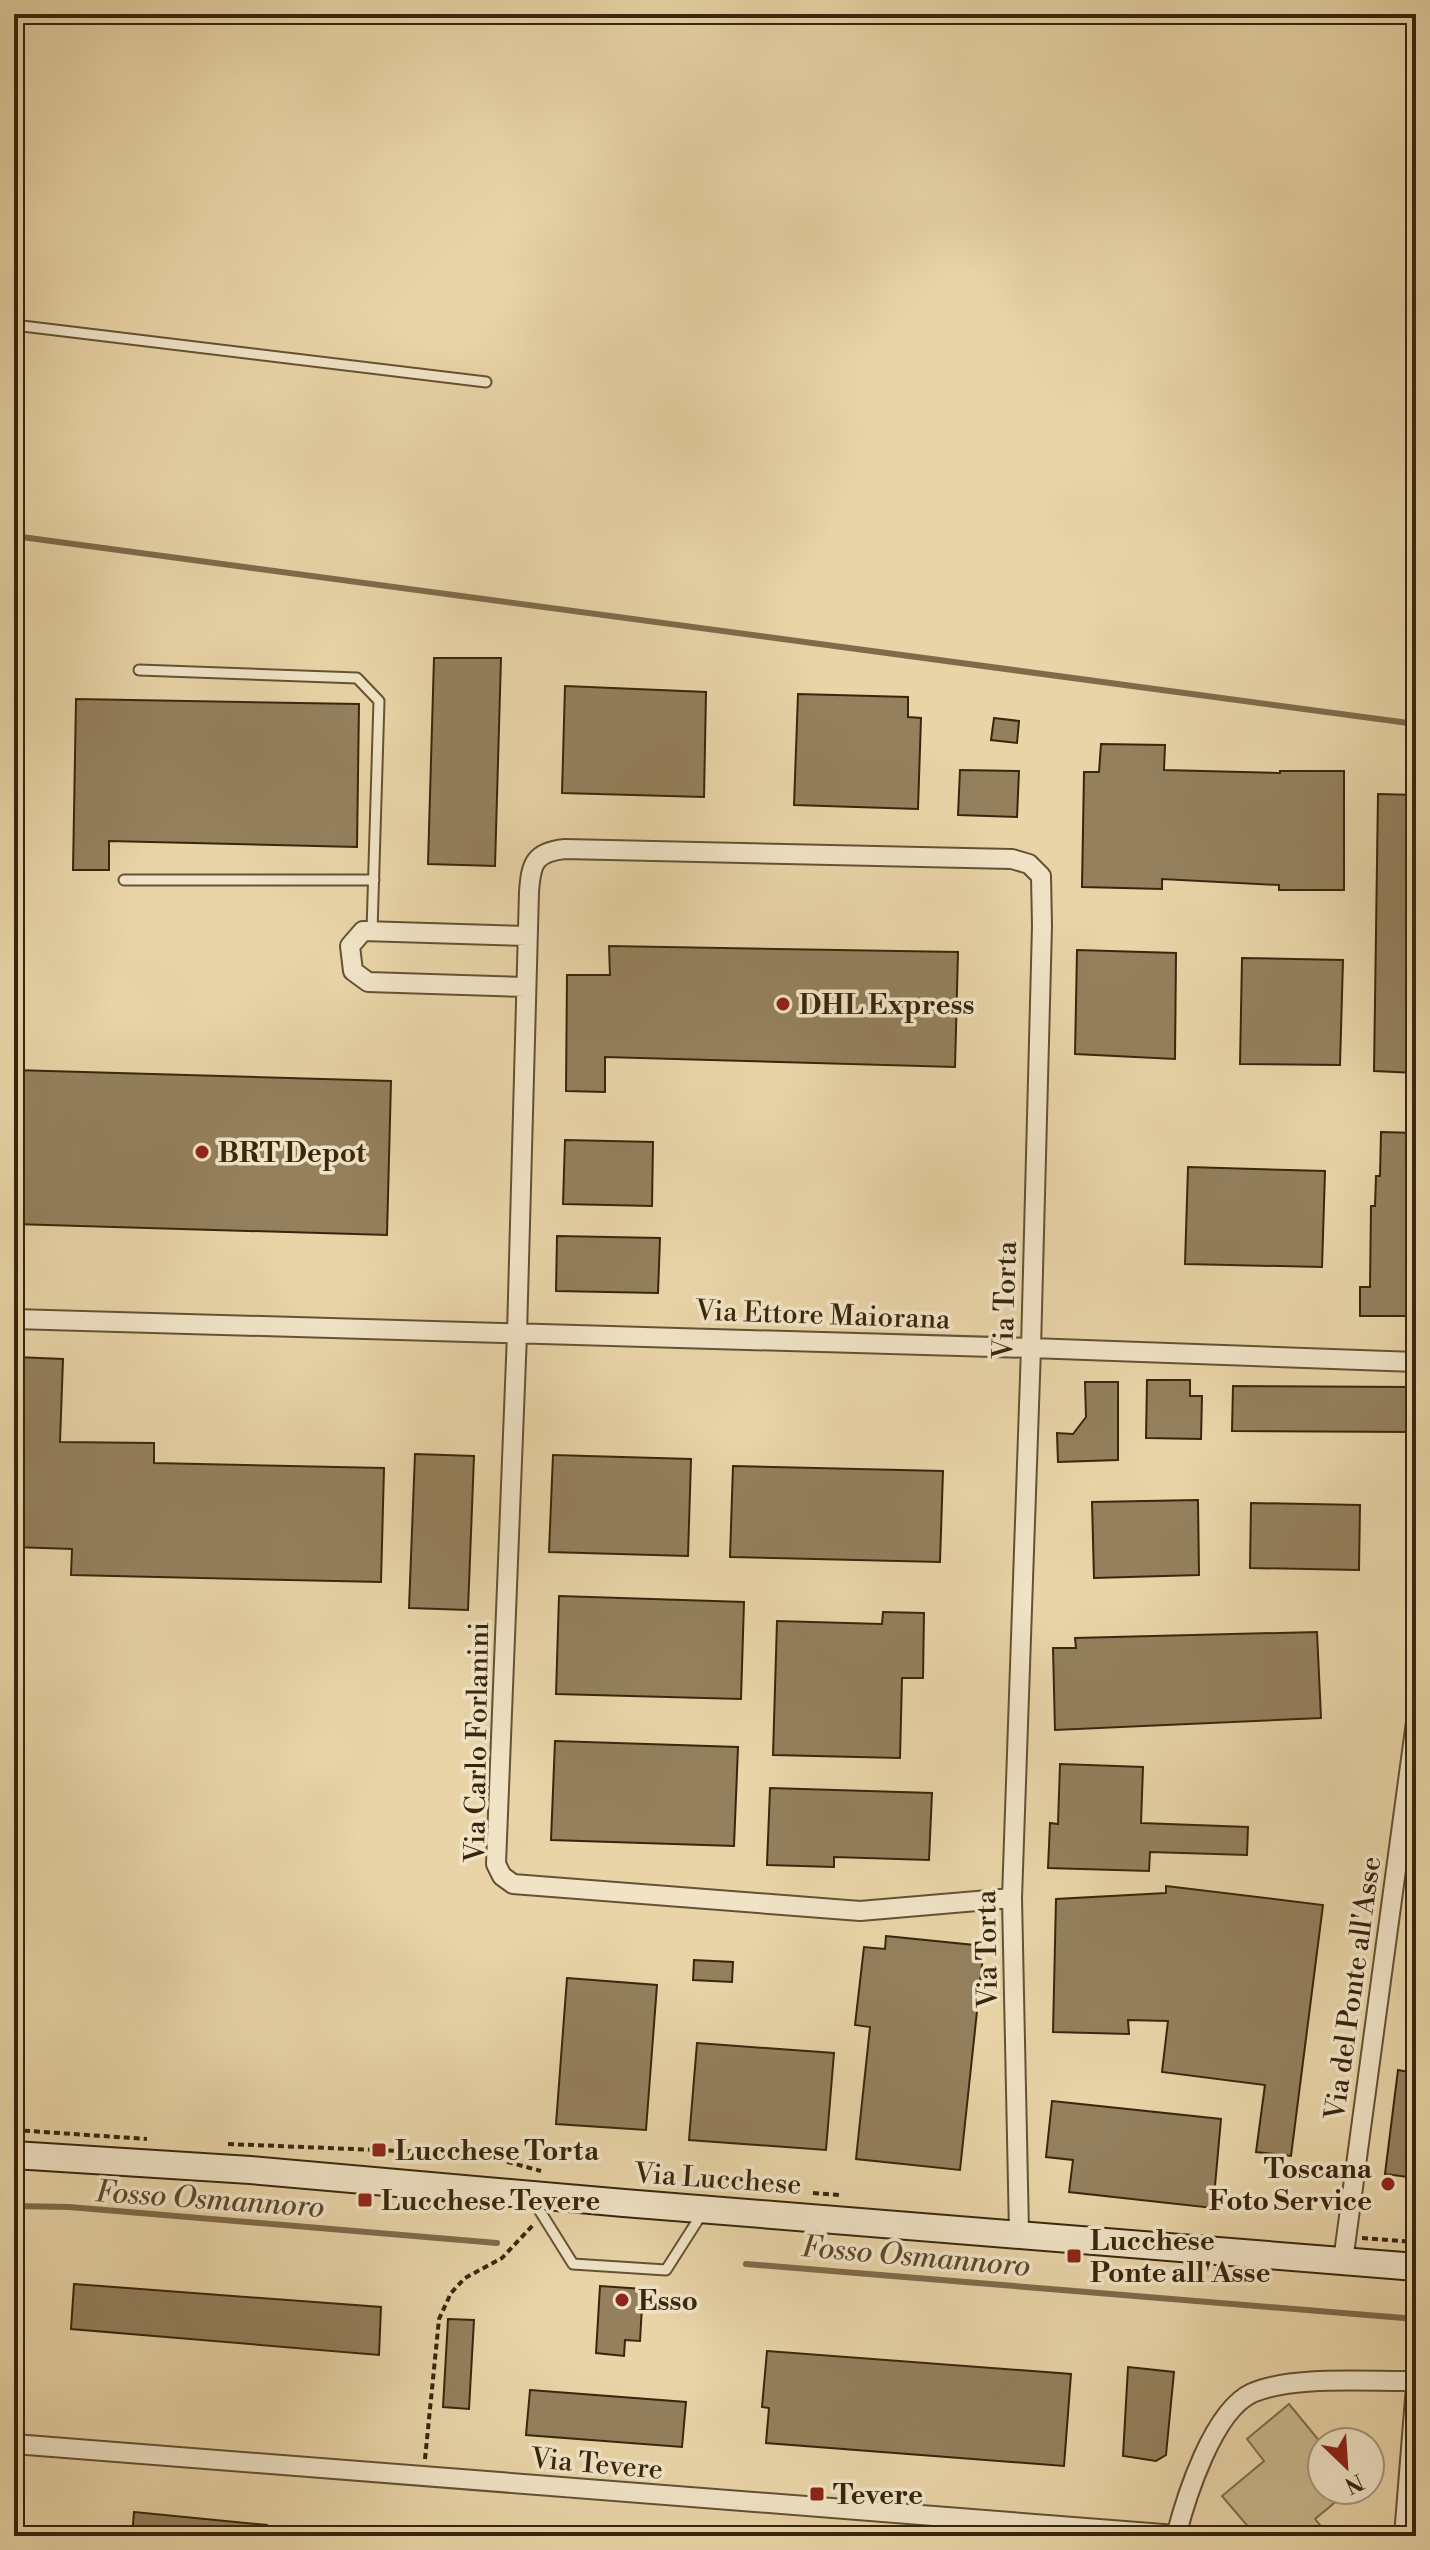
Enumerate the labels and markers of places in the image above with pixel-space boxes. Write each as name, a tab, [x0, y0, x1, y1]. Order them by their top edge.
place label: DHL Express	[799, 988, 974, 1023]
marker: DHL Express	[774, 995, 792, 1013]
place label: BRT Depot	[218, 1136, 367, 1171]
marker: BRT Depot	[193, 1143, 211, 1161]
place label: Lucchese Torta	[395, 2134, 600, 2169]
marker: Lucchese Torta	[370, 2141, 388, 2159]
place label: Toscana Foto Service	[1209, 2152, 1373, 2219]
marker: Toscana Foto Service	[1379, 2175, 1397, 2193]
place label: Lucchese Tevere	[381, 2184, 600, 2219]
marker: Lucchese Tevere	[356, 2191, 374, 2209]
place label: Lucchese Ponte all'Asse	[1090, 2224, 1271, 2291]
marker: Lucchese Ponte all'Asse	[1065, 2247, 1083, 2265]
place label: Esso	[638, 2284, 698, 2319]
marker: Esso	[613, 2291, 631, 2309]
place label: Tevere	[833, 2478, 923, 2513]
marker: Tevere	[808, 2485, 826, 2503]

